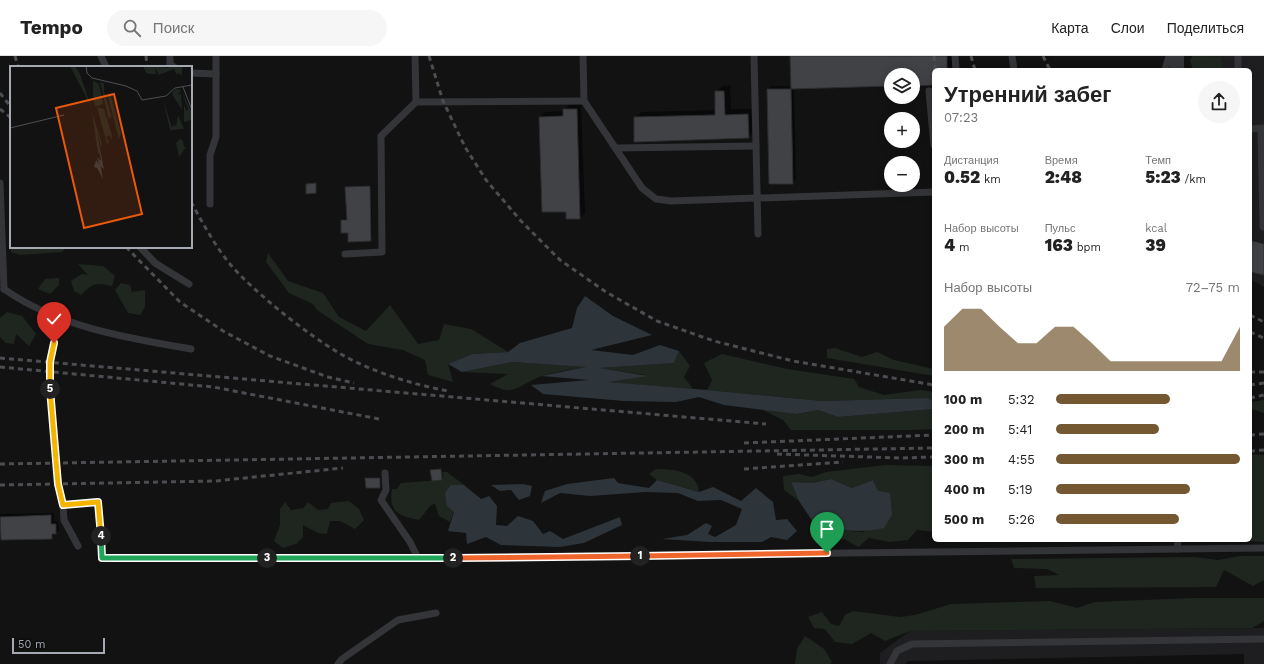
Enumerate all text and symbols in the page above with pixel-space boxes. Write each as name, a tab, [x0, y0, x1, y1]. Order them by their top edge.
search box	[107, 10, 387, 46]
text: Tempo	[20, 16, 83, 39]
icon: search	[121, 17, 143, 39]
text: Поиск	[153, 19, 194, 37]
text: Карта	[1051, 20, 1089, 36]
text: Слои	[1111, 20, 1145, 36]
text: Поделиться	[1167, 20, 1244, 36]
inset map	[10, 66, 192, 248]
map controls	[884, 68, 920, 192]
button: layers	[884, 68, 920, 104]
button: share	[1198, 81, 1240, 123]
text: Утренний забег	[944, 82, 1112, 107]
text: 07:23	[944, 110, 978, 125]
button: +	[884, 112, 920, 148]
text: Дистанция	[944, 154, 999, 167]
text: Время	[1045, 154, 1078, 167]
text: Темп	[1145, 154, 1171, 167]
button: −	[884, 156, 920, 192]
text: 0.52	[944, 167, 980, 187]
text: 2:48	[1045, 167, 1082, 187]
text: 5:23	[1145, 167, 1181, 187]
text: km	[980, 173, 1001, 186]
text: /km	[1181, 173, 1206, 186]
text: Набор высоты	[944, 222, 1019, 235]
text: Пульс	[1045, 222, 1075, 235]
text: kcal	[1145, 222, 1167, 235]
text: 4	[944, 235, 955, 255]
text: 163	[1045, 235, 1073, 255]
text: 39	[1145, 235, 1166, 255]
text: m	[955, 241, 969, 254]
text: bpm	[1073, 241, 1101, 254]
text: Набор высоты	[944, 280, 1032, 295]
text: 72–75 m	[1186, 280, 1240, 295]
pin	[37, 302, 71, 343]
icon: check	[43, 308, 65, 330]
pin: 5	[40, 379, 60, 399]
text: 5	[47, 382, 53, 395]
text: 100 m	[944, 392, 982, 407]
text: 5:32	[1008, 392, 1035, 407]
text: 200 m	[944, 422, 984, 437]
text: 5:41	[1008, 422, 1032, 437]
text: 300 m	[944, 452, 984, 467]
text: 4:55	[1008, 452, 1035, 467]
text: 400 m	[944, 482, 985, 497]
text: 5:19	[1008, 482, 1033, 497]
pin	[810, 512, 844, 553]
text: 500 m	[944, 512, 984, 527]
text: 5:26	[1008, 512, 1035, 527]
icon: arrive	[816, 518, 838, 540]
pin: 4	[91, 526, 111, 546]
text: 4	[97, 529, 105, 542]
pin: 1	[630, 546, 650, 566]
pin: 3	[257, 548, 277, 568]
pin: 2	[443, 548, 463, 568]
text: 1	[638, 549, 642, 562]
text: 3	[264, 551, 270, 564]
text: 2	[450, 551, 456, 564]
scale bar	[12, 636, 105, 655]
text: 50 m	[18, 638, 45, 651]

